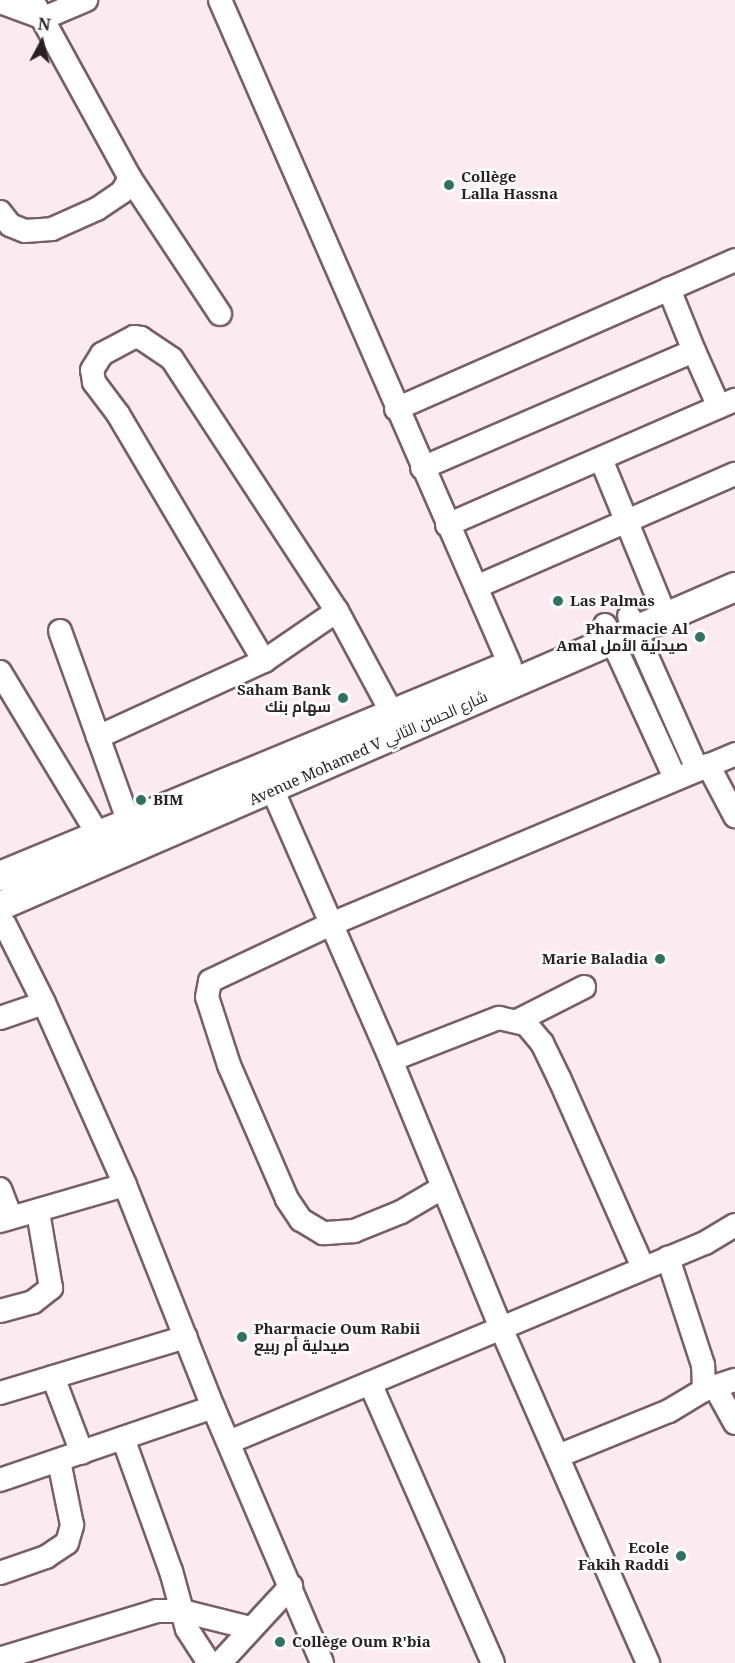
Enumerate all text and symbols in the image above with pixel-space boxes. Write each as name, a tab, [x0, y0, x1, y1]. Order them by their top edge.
north arrow	[12, 12, 72, 72]
text: N	[37, 12, 52, 36]
place label: Collège Lalla Hassna	[461, 167, 558, 202]
marker: Collège Lalla Hassna	[442, 178, 456, 192]
place label: Las Palmas	[570, 592, 655, 610]
marker: Las Palmas	[551, 594, 565, 608]
place label: Pharmacie Al Amal صيدلية الأمل	[556, 619, 688, 654]
marker: Pharmacie Al Amal صيدلية الأمل	[693, 630, 707, 644]
place label: Saham Bank سهام بنك	[237, 680, 331, 715]
street label: Avenue Mohamed V شارع الحسن الثاني	[246, 687, 490, 809]
marker: Saham Bank سهام بنك	[336, 691, 350, 705]
place label: BIM	[153, 791, 183, 809]
marker: BIM	[134, 793, 148, 807]
place label: Marie Baladia	[542, 950, 648, 968]
marker: Marie Baladia	[653, 952, 667, 966]
place label: Pharmacie Oum Rabii صيدلية أم ربيع	[254, 1319, 420, 1354]
marker: Pharmacie Oum Rabii صيدلية أم ربيع	[235, 1330, 249, 1344]
place label: Ecole Fakih Raddi	[578, 1538, 669, 1573]
marker: Ecole Fakih Raddi	[674, 1549, 688, 1563]
place label: Collège Oum R'bia	[292, 1633, 431, 1651]
marker: Collège Oum R'bia	[273, 1635, 287, 1649]

